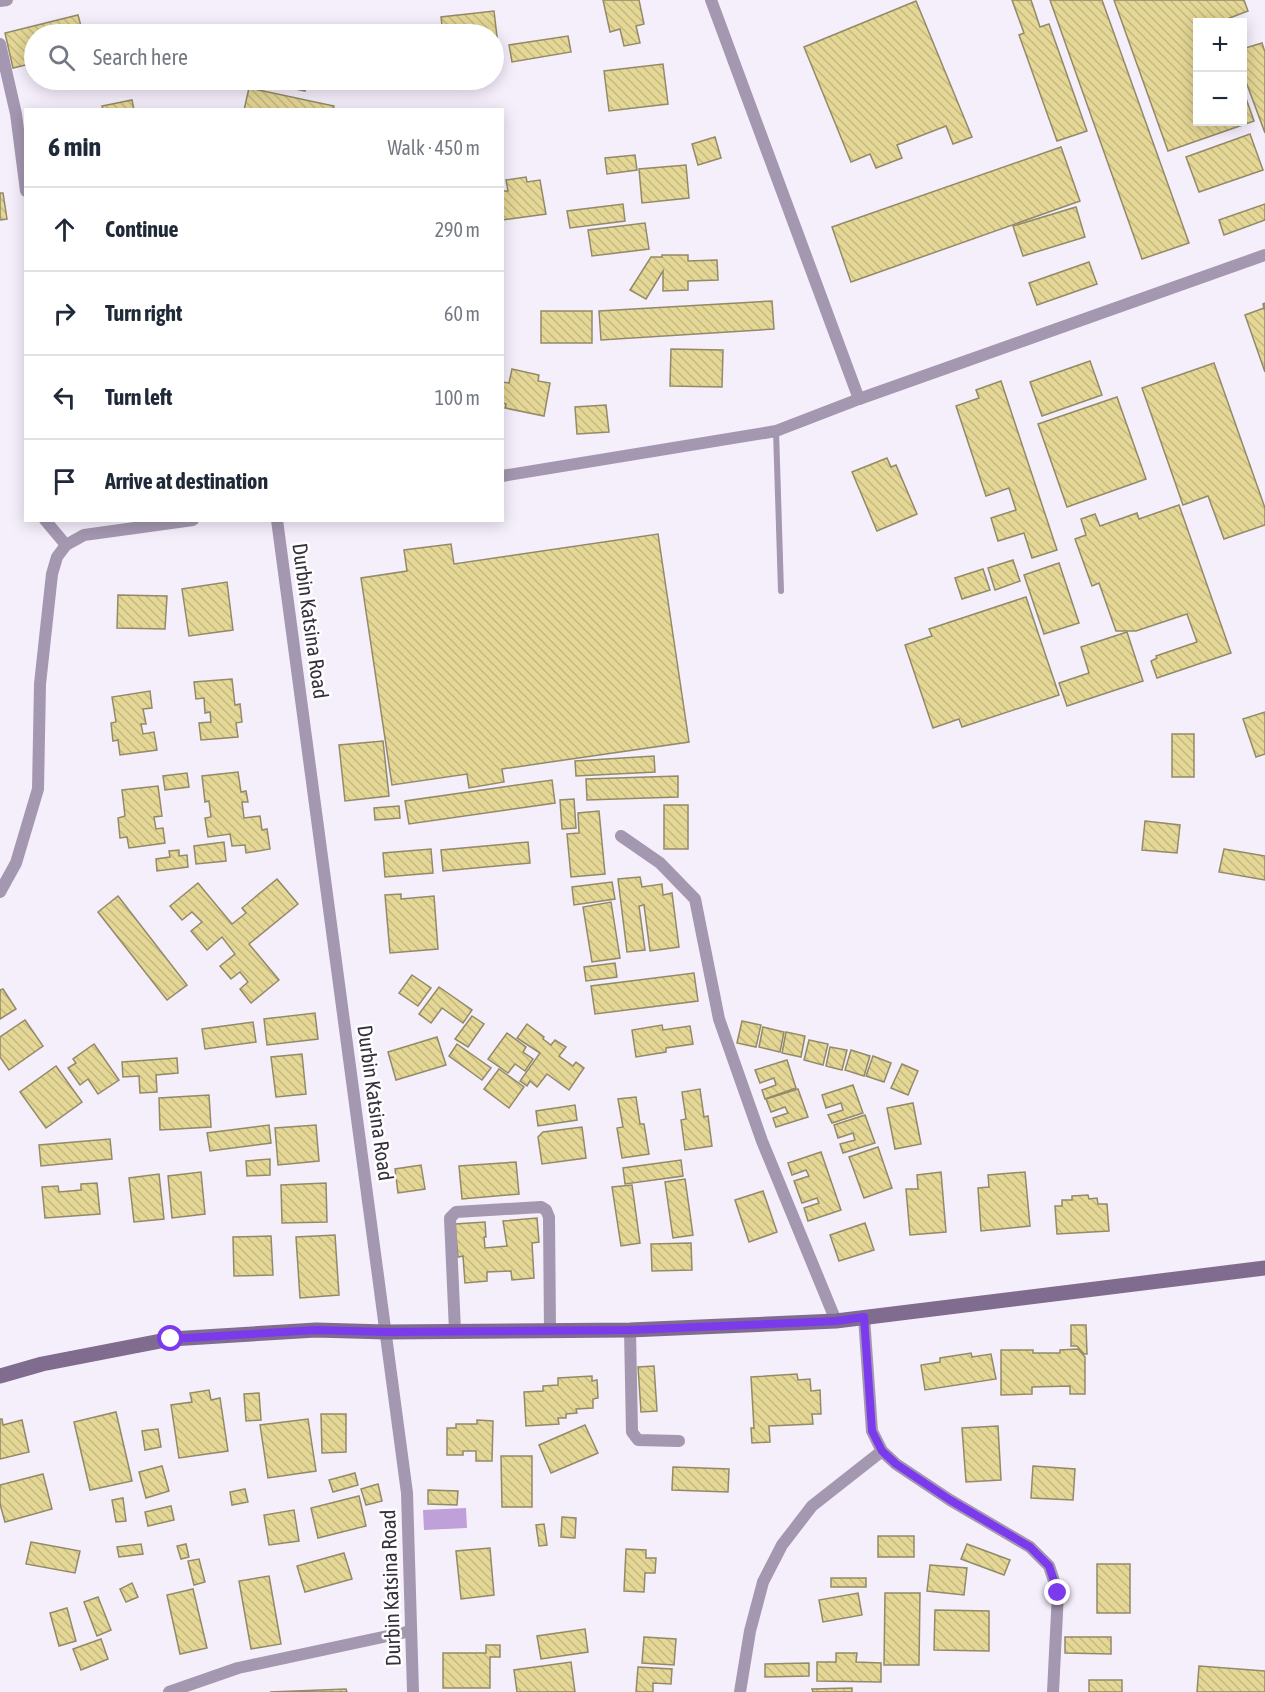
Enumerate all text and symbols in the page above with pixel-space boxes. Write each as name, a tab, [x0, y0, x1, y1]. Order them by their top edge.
map controls	[1193, 18, 1247, 126]
button: +	[1193, 18, 1247, 72]
search box	[24, 24, 504, 90]
icon: search	[45, 41, 78, 74]
text: Search here	[93, 44, 188, 70]
button: −	[1193, 72, 1247, 126]
text: 6 min	[48, 132, 101, 162]
text: Walk · 450 m	[388, 136, 480, 159]
icon: ahead	[48, 213, 81, 246]
text: Continue	[105, 216, 179, 242]
text: 290 m	[435, 218, 480, 241]
icon: right	[48, 297, 81, 330]
text: Turn right	[105, 300, 182, 326]
text: 60 m	[444, 302, 480, 325]
icon: left	[48, 381, 81, 414]
text: Turn left	[105, 384, 172, 410]
text: 100 m	[435, 386, 480, 409]
icon: arrive	[48, 465, 81, 498]
text: Arrive at destination	[105, 468, 268, 494]
street label: Durbin Katsina Road	[288, 542, 334, 700]
street label: Durbin Katsina Road	[353, 1024, 399, 1182]
route start	[157, 1325, 183, 1351]
street label: Durbin Katsina Road	[375, 1509, 405, 1667]
route end	[1044, 1579, 1070, 1605]

